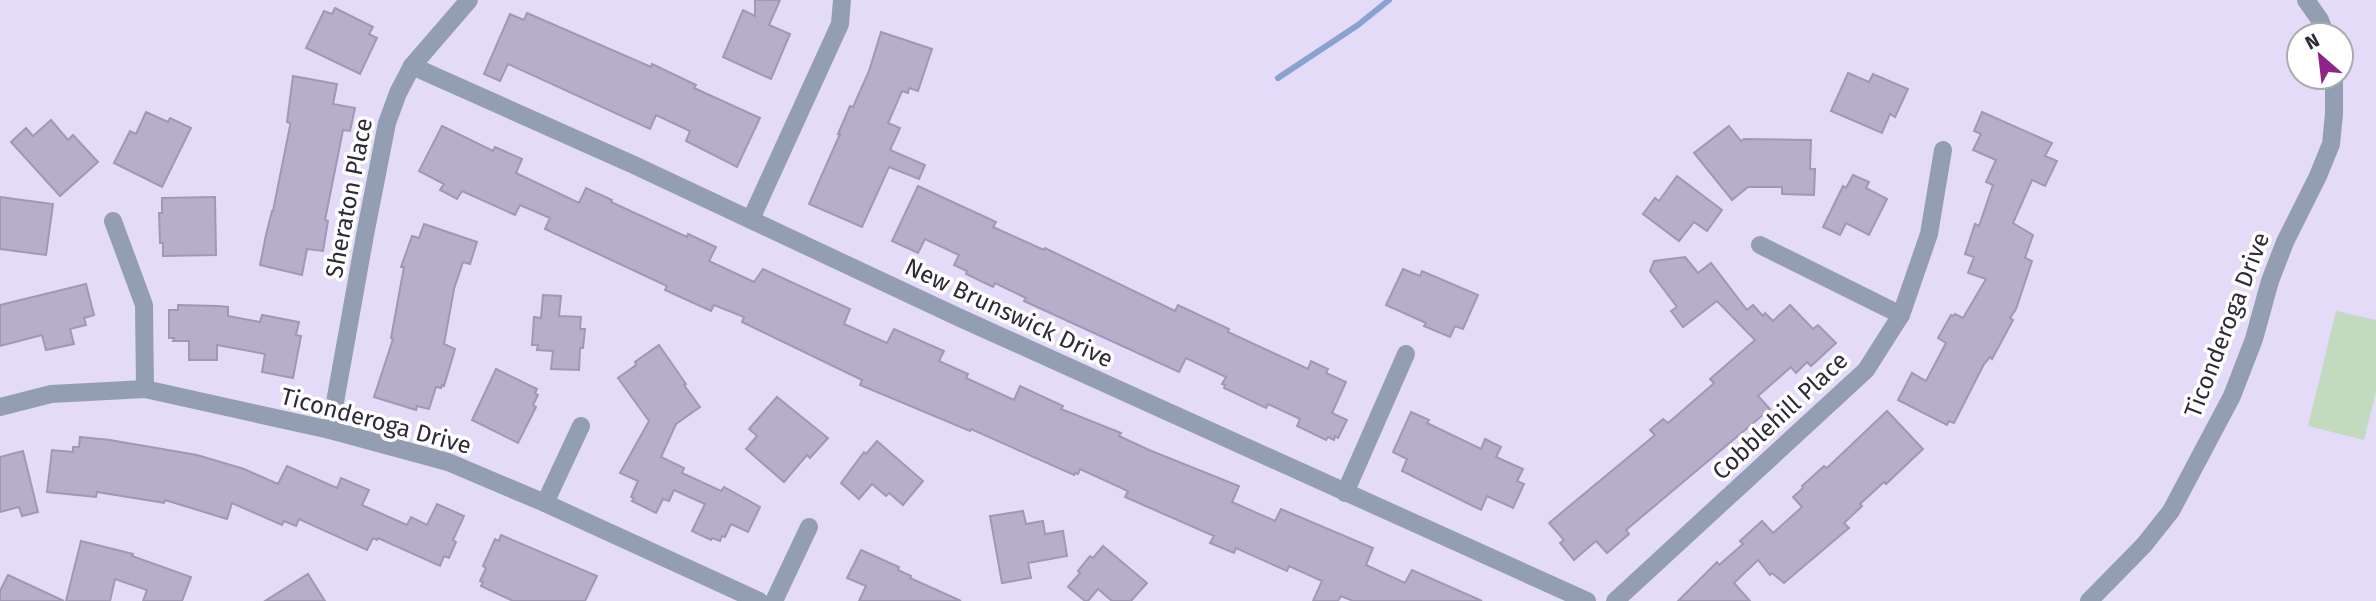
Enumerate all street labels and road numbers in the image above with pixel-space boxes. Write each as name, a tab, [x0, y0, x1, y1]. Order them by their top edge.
street label: Sheraton Place	[320, 116, 378, 280]
street label: Ticonderoga Drive	[2179, 229, 2275, 421]
street label: New Brunswick Drive	[901, 252, 1117, 374]
street label: Cobblehill Place	[1707, 346, 1853, 486]
street label: Ticonderoga Drive	[278, 382, 474, 460]

